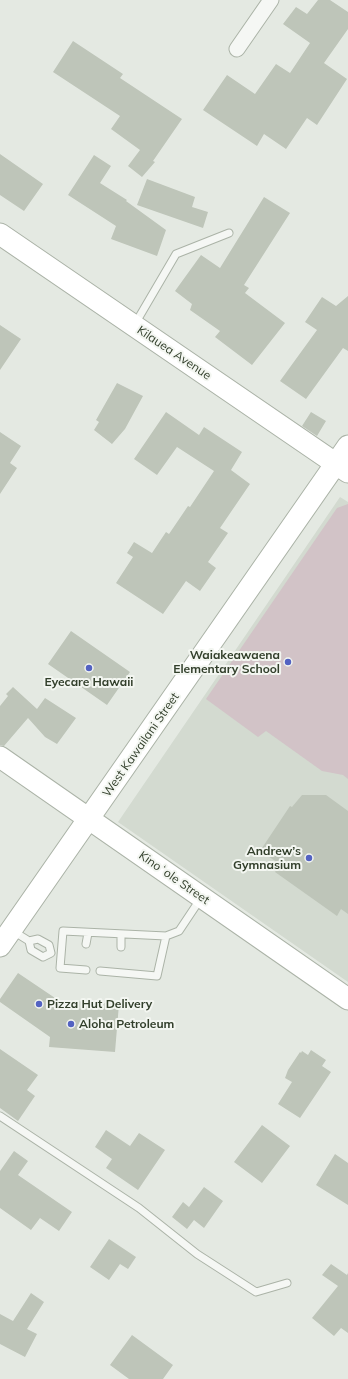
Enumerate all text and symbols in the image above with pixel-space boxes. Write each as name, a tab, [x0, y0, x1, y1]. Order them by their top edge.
street label: Kilauea Avenue	[134, 323, 214, 383]
place label: Waiakeawaena Elementary School	[173, 648, 280, 676]
marker: Waiakeawaena Elementary School	[283, 657, 293, 667]
marker: Eyecare Hawaii	[84, 663, 94, 673]
place label: Eyecare Hawaii	[45, 675, 133, 689]
street label: West Kawailani Street	[100, 690, 182, 800]
place label: Andrew’s Gymnasium	[233, 844, 301, 872]
street label: Kinoʻole Street	[136, 848, 212, 908]
marker: Andrew’s Gymnasium	[304, 853, 314, 863]
place label: Pizza Hut Delivery	[47, 997, 152, 1011]
marker: Pizza Hut Delivery	[34, 999, 44, 1009]
place label: Aloha Petroleum	[79, 1017, 174, 1031]
marker: Aloha Petroleum	[66, 1019, 76, 1029]

